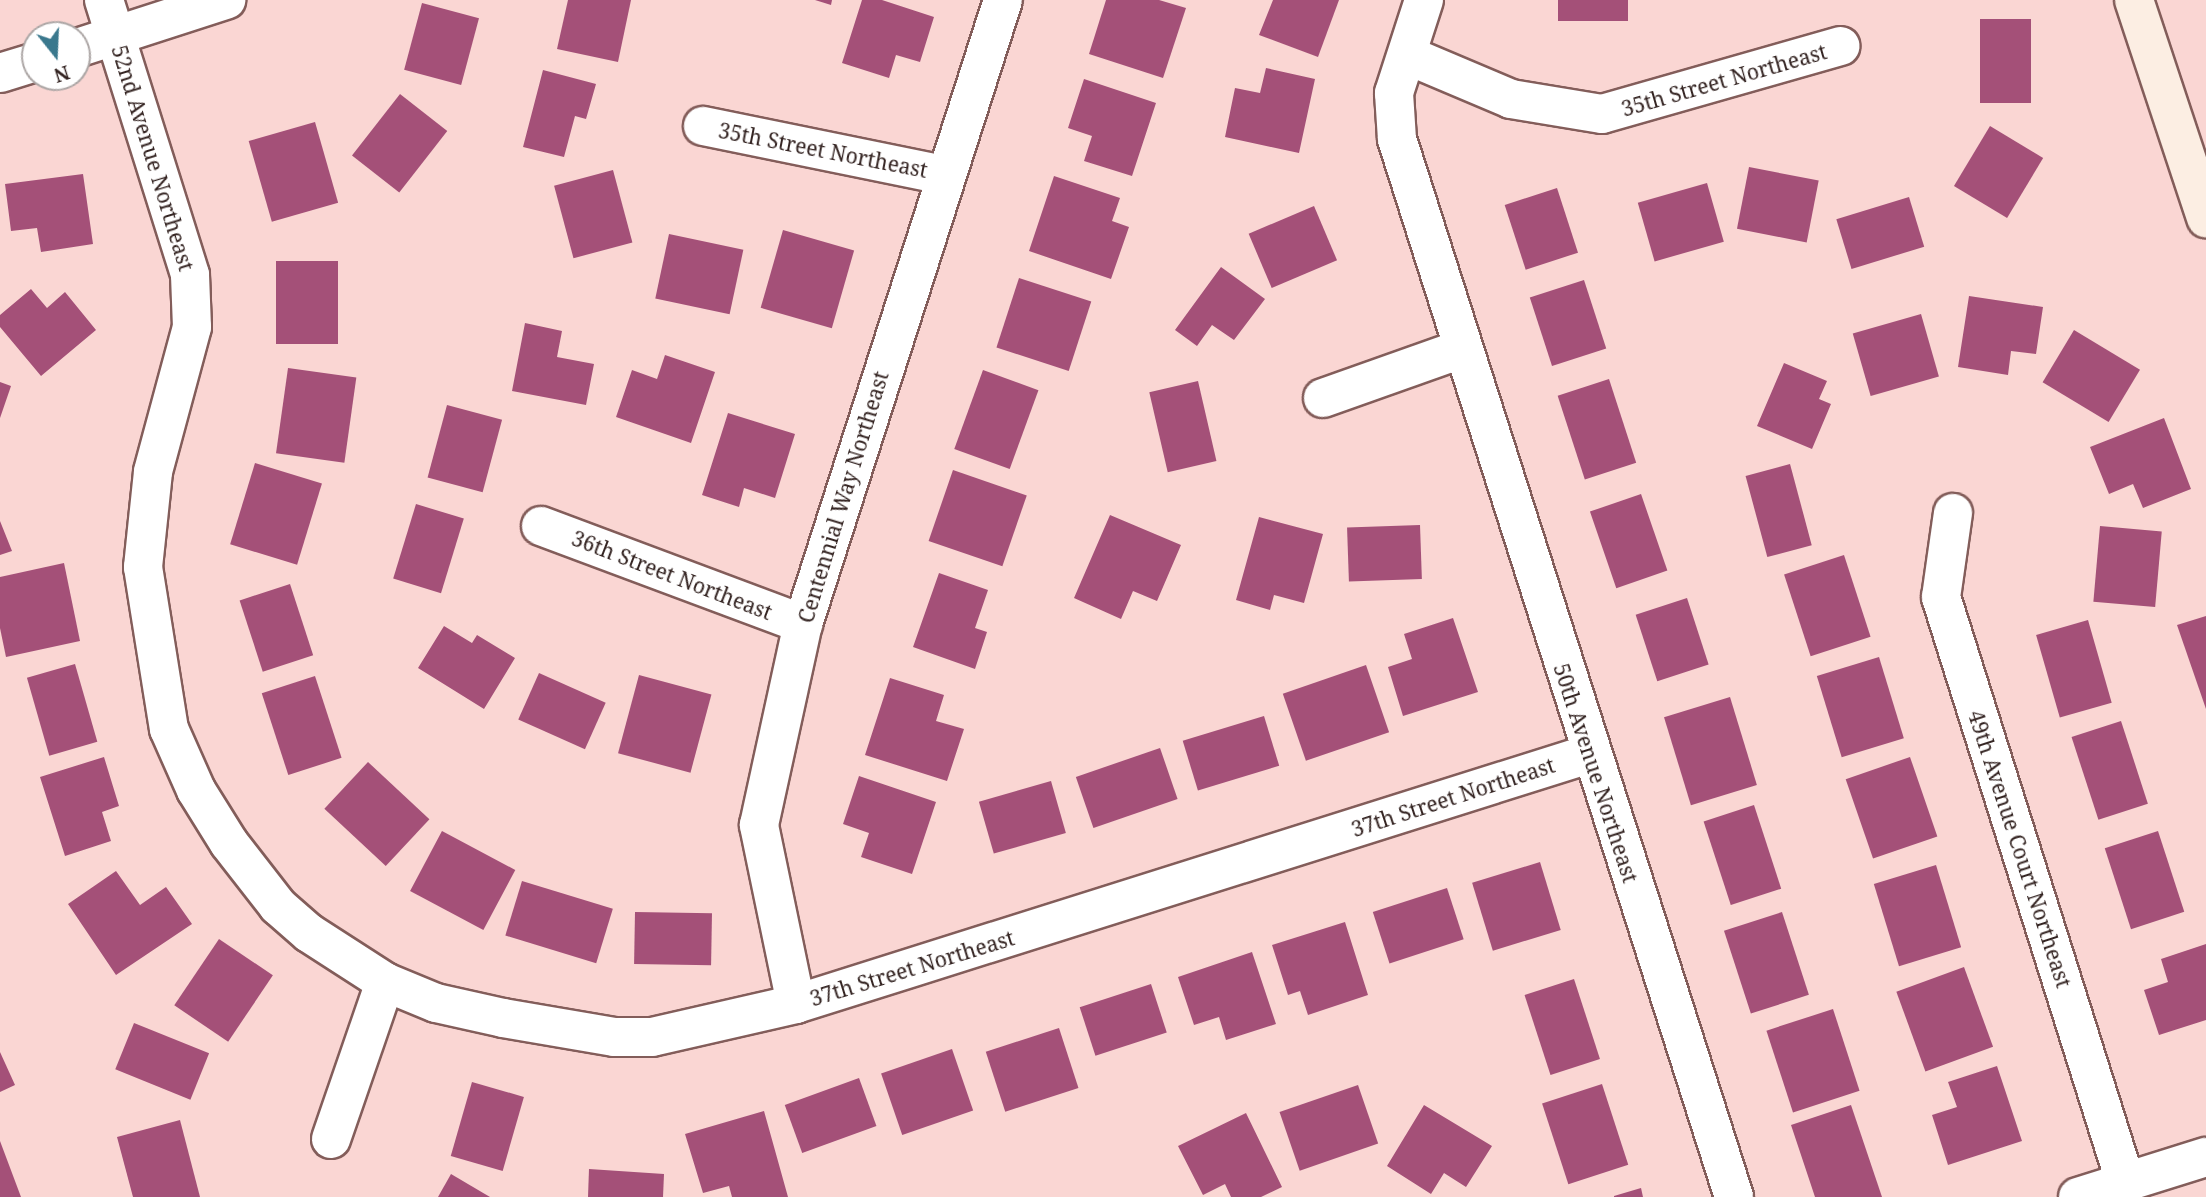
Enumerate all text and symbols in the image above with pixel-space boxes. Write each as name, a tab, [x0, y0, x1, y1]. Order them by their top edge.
north arrow	[21, 21, 91, 91]
street label: 35th Street Northeast	[1618, 39, 1830, 121]
street label: 52nd Avenue Northeast	[107, 42, 199, 274]
text: N	[51, 59, 73, 89]
street label: 35th Street Northeast	[716, 117, 930, 183]
street label: Centennial Way Northeast	[793, 368, 893, 626]
street label: 36th Street Northeast	[568, 525, 776, 625]
street label: 50th Avenue Northeast	[1549, 660, 1643, 886]
street label: 49th Avenue Court Northeast	[1963, 707, 2077, 991]
street label: 37th Street Northeast	[1348, 752, 1558, 842]
street label: 37th Street Northeast	[807, 925, 1017, 1011]

